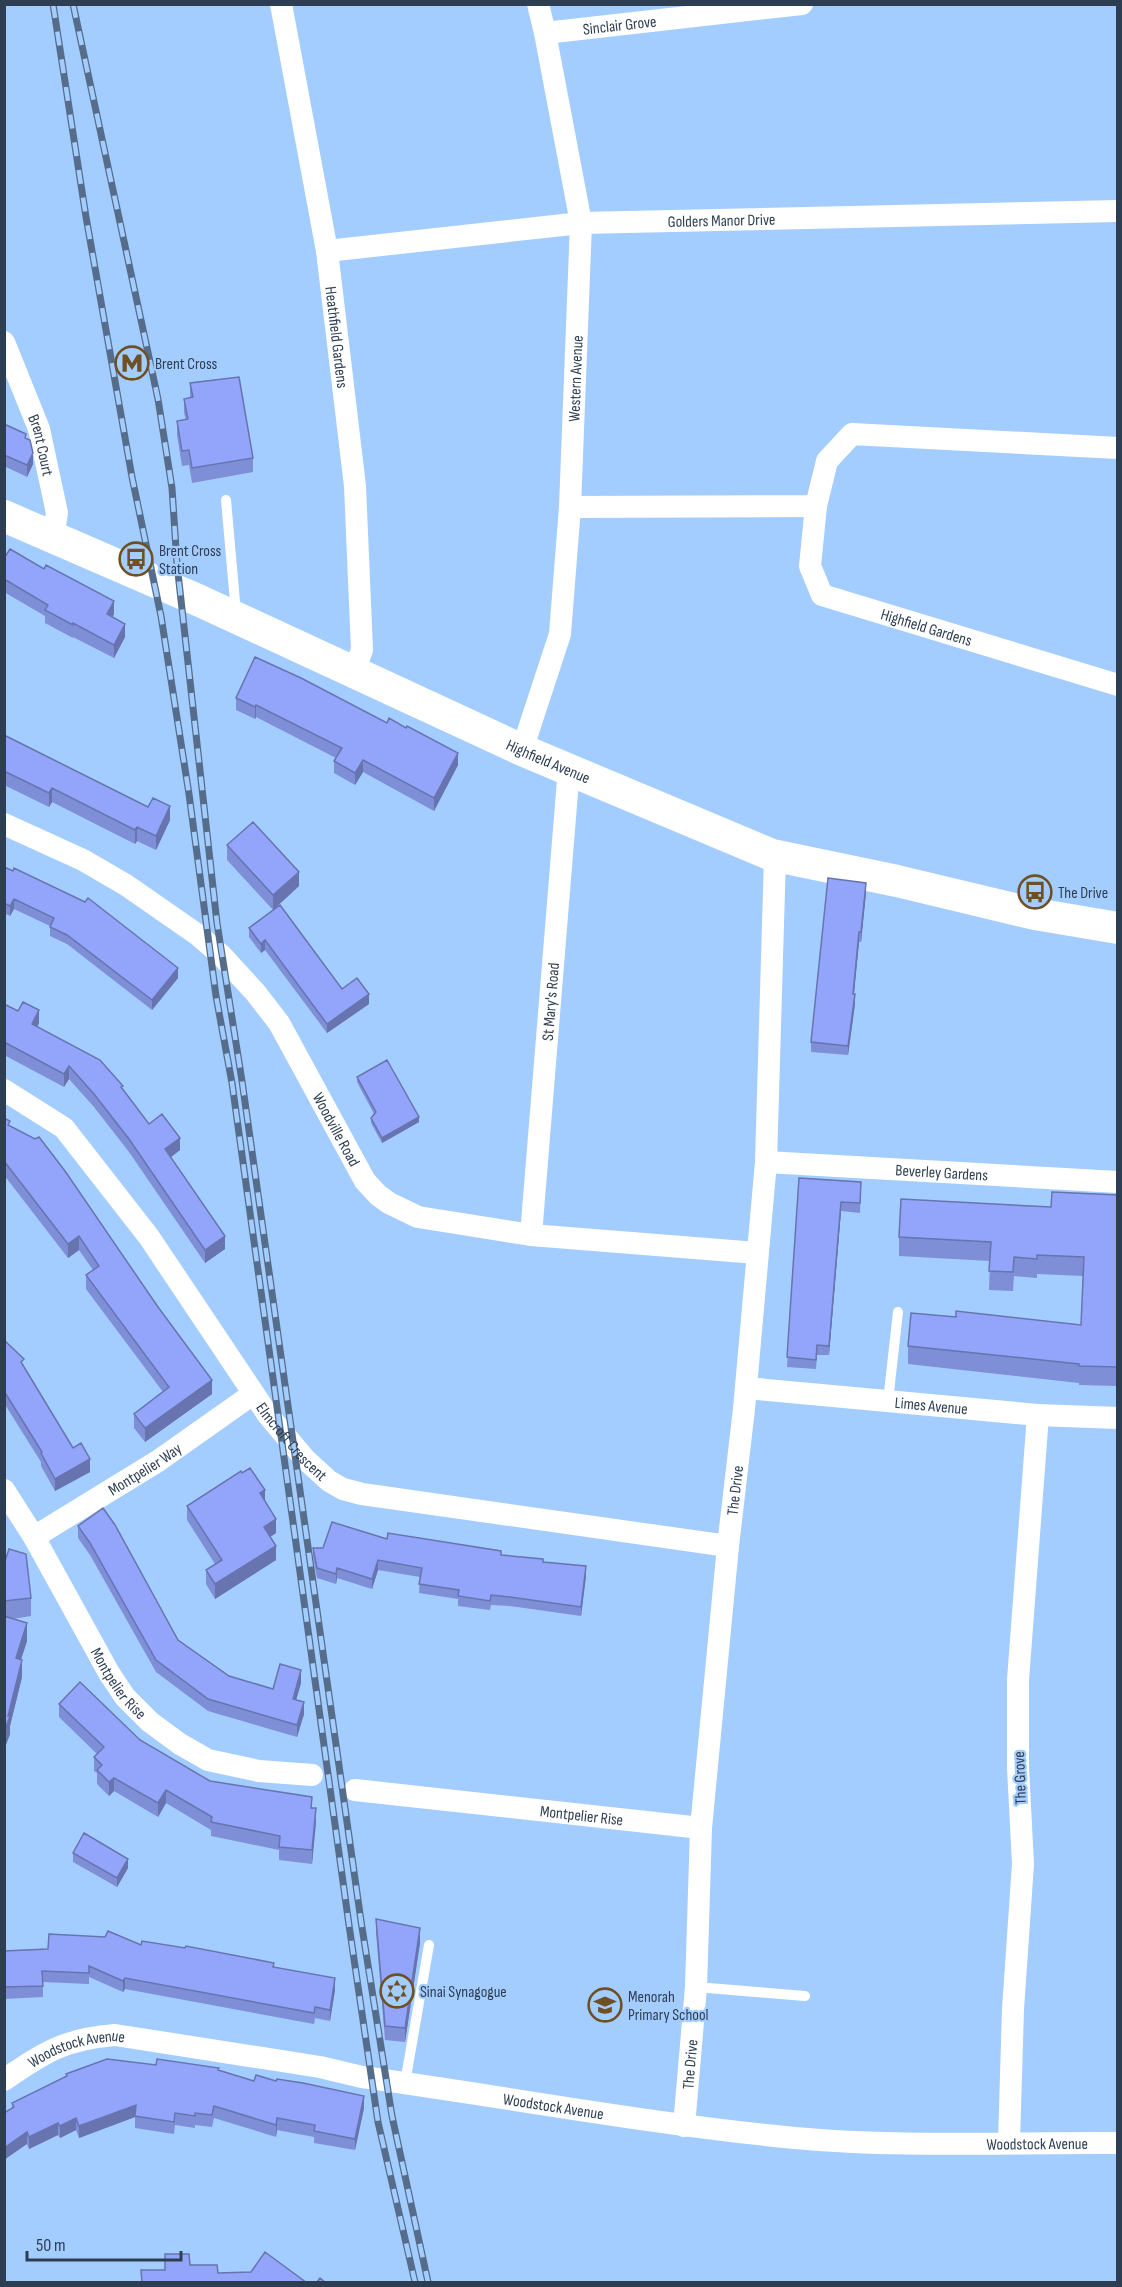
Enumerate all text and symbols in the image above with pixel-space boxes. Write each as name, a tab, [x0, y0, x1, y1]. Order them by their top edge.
street label: Sinclair Grove	[582, 13, 657, 40]
street label: Golders Manor Drive	[667, 211, 776, 232]
street label: Heathfield Gardens	[320, 285, 351, 389]
street label: Western Avenue	[565, 335, 588, 422]
metro station icon: Brent Cross	[114, 345, 150, 381]
place label: Brent Cross	[155, 355, 218, 374]
street label: Brent Court	[23, 412, 57, 478]
bus stop icon: Brent Cross Station	[118, 541, 154, 577]
place label: Brent Cross Station	[159, 542, 222, 579]
street label: Highfield Gardens	[878, 605, 974, 651]
street label: Highfield Avenue	[503, 736, 593, 788]
bus stop icon: The Drive	[1017, 874, 1053, 910]
place label: The Drive	[1058, 884, 1108, 903]
street label: St Mary's Road	[539, 962, 564, 1042]
street label: Woodville Road	[308, 1090, 363, 1170]
street label: Beverley Gardens	[895, 1161, 989, 1186]
street label: Limes Avenue	[894, 1394, 968, 1419]
street label: Elmcroft Crescent	[251, 1399, 331, 1486]
street label: Montpelier Way	[105, 1439, 186, 1500]
street label: The Drive	[724, 1464, 748, 1516]
street label: Montpelier Rise	[86, 1645, 150, 1724]
street label: The Grove	[1010, 1751, 1031, 1805]
street label: Montpelier Rise	[539, 1802, 624, 1830]
synagogue icon: Sinai Synagogue	[379, 1973, 415, 2009]
place label: Sinai Synagogue	[420, 1983, 507, 2002]
school or university icon: Menorah Primary School	[587, 1987, 623, 2023]
place label: Menorah Primary School	[628, 1988, 709, 2025]
street label: Woodstock Avenue	[25, 2027, 126, 2072]
street label: The Drive	[679, 2039, 702, 2090]
street label: Woodstock Avenue	[502, 2090, 605, 2124]
street label: Woodstock Avenue	[986, 2135, 1088, 2155]
scale bar	[27, 2224, 182, 2262]
text: 50 m	[36, 2235, 66, 2256]

